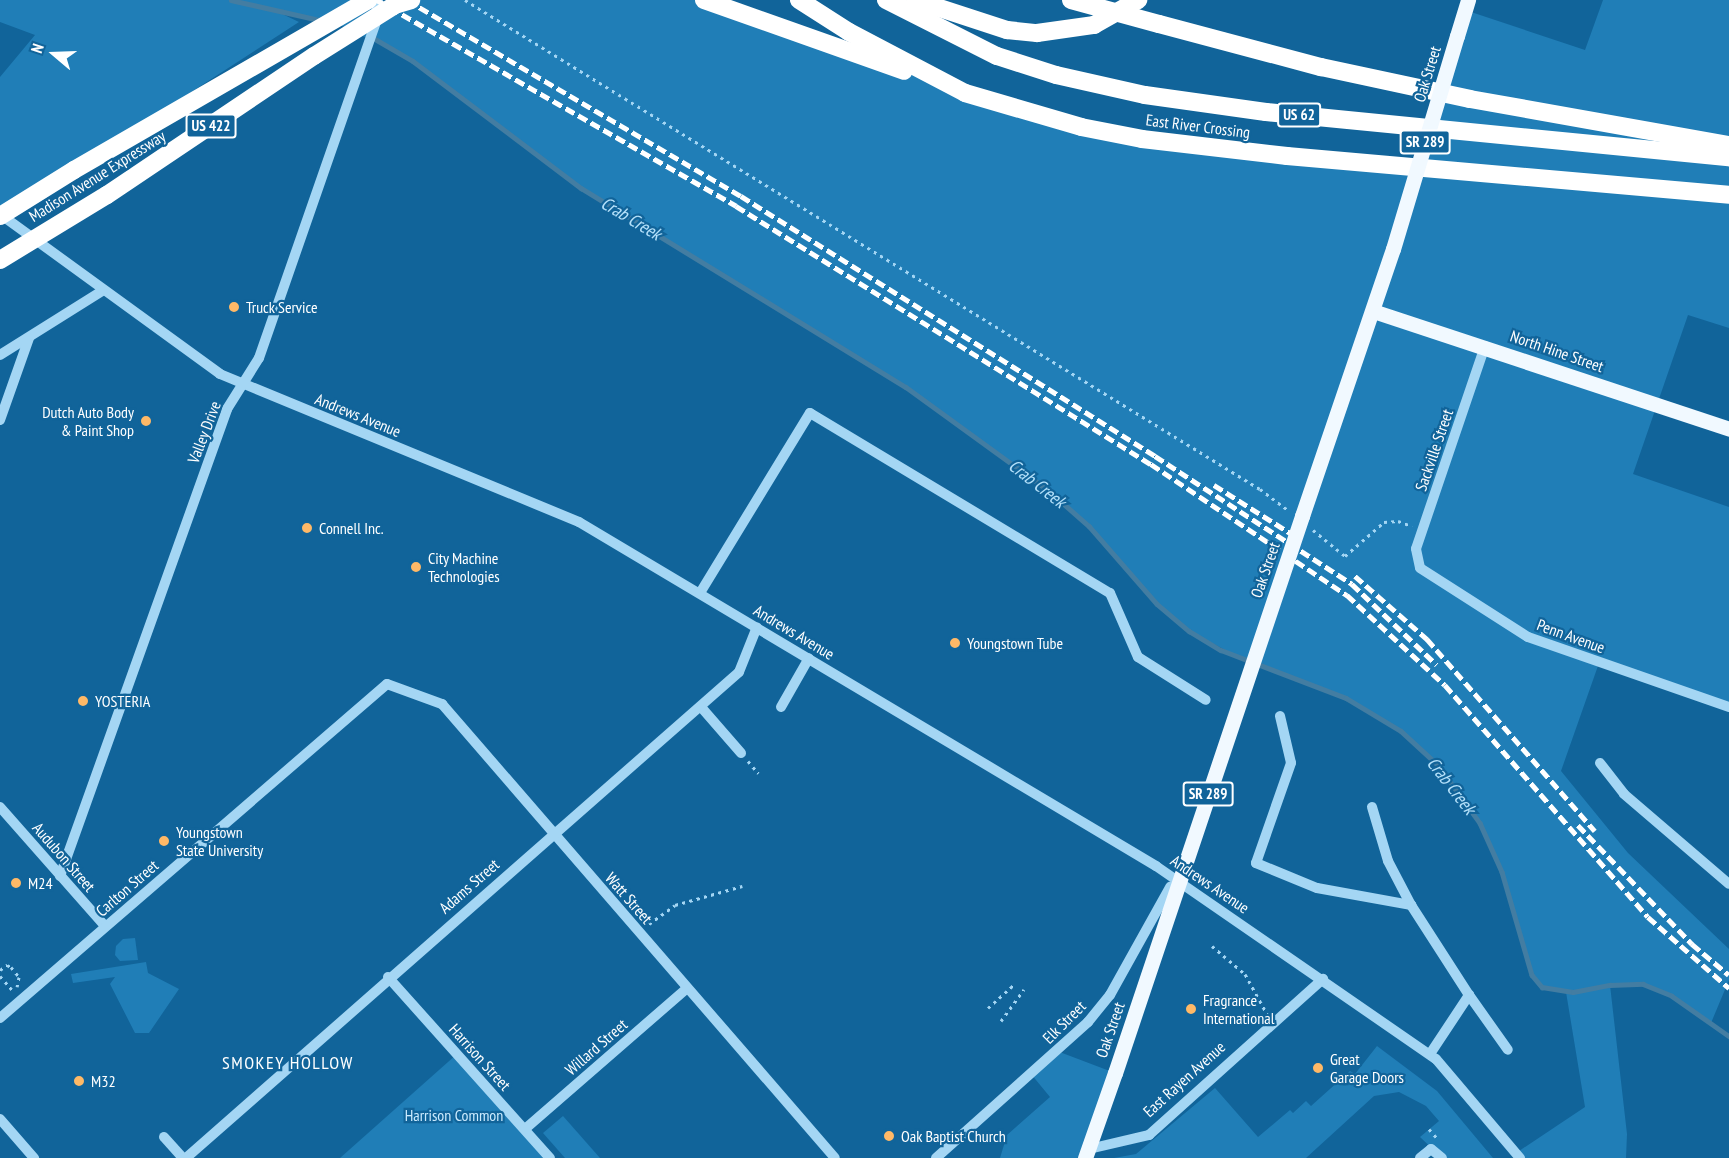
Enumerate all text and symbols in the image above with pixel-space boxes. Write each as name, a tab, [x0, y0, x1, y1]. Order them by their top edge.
north arrow	[24, 24, 84, 84]
text: N	[26, 41, 48, 55]
street label: Oak Street	[1409, 44, 1445, 104]
road number: US 62	[1276, 103, 1322, 127]
street label: East River Crossing	[1145, 110, 1251, 142]
road number: US 422	[186, 114, 236, 138]
street label: Madison Avenue Expressway	[25, 126, 169, 226]
road number: SR 289	[1400, 130, 1450, 154]
water label: Crab Creek	[597, 193, 665, 245]
place label: Truck Service	[246, 297, 318, 317]
marker: Truck Service	[227, 300, 241, 314]
street label: North Hine Street	[1508, 326, 1606, 376]
street label: Andrews Avenue	[312, 389, 404, 441]
street label: Valley Drive	[183, 398, 225, 466]
place label: Dutch Auto Body & Paint Shop	[42, 402, 134, 440]
street label: Sackville Street	[1411, 406, 1457, 494]
marker: Dutch Auto Body & Paint Shop	[139, 414, 153, 428]
water label: Crab Creek	[1004, 455, 1070, 513]
place label: Connell Inc.	[319, 518, 384, 538]
marker: Connell Inc.	[300, 521, 314, 535]
street label: Oak Street	[1246, 539, 1284, 601]
place label: City Machine Technologies	[428, 548, 500, 586]
marker: City Machine Technologies	[409, 560, 423, 574]
street label: Andrews Avenue	[750, 600, 838, 664]
street label: Penn Avenue	[1534, 615, 1608, 657]
place label: Youngstown Tube	[967, 633, 1064, 653]
marker: Youngstown Tube	[948, 636, 962, 650]
place label: YOSTERIA	[95, 691, 150, 711]
marker: YOSTERIA	[76, 694, 90, 708]
water label: Crab Creek	[1422, 753, 1480, 819]
road number: SR 289	[1182, 782, 1234, 806]
street label: Audubon Street	[29, 818, 99, 896]
place label: Youngstown State University	[176, 822, 263, 860]
marker: Youngstown State University	[157, 834, 171, 848]
street label: Andrews Avenue	[1167, 851, 1253, 917]
street label: Adams Street	[435, 855, 503, 917]
street label: Carlton Street	[92, 856, 162, 920]
street label: Watt Street	[601, 868, 657, 928]
place label: M24	[28, 873, 53, 893]
marker: M24	[9, 876, 23, 890]
place label: Fragrance International	[1203, 990, 1274, 1028]
street label: Elk Street	[1038, 996, 1090, 1048]
street label: Oak Street	[1091, 999, 1129, 1061]
marker: Fragrance International	[1184, 1002, 1198, 1016]
street label: Willard Street	[561, 1015, 631, 1079]
street label: Harrison Street	[445, 1020, 515, 1094]
street label: East Rayen Avenue	[1139, 1037, 1229, 1121]
place label: Great Garage Doors	[1330, 1049, 1404, 1087]
district label: SMOKEY HOLLOW	[222, 1052, 354, 1074]
marker: Great Garage Doors	[1311, 1061, 1325, 1075]
place label: M32	[91, 1071, 116, 1091]
marker: M32	[72, 1074, 86, 1088]
park label: Harrison Common	[405, 1105, 503, 1125]
place label: Oak Baptist Church	[901, 1126, 1006, 1146]
marker: Oak Baptist Church	[882, 1129, 896, 1143]

